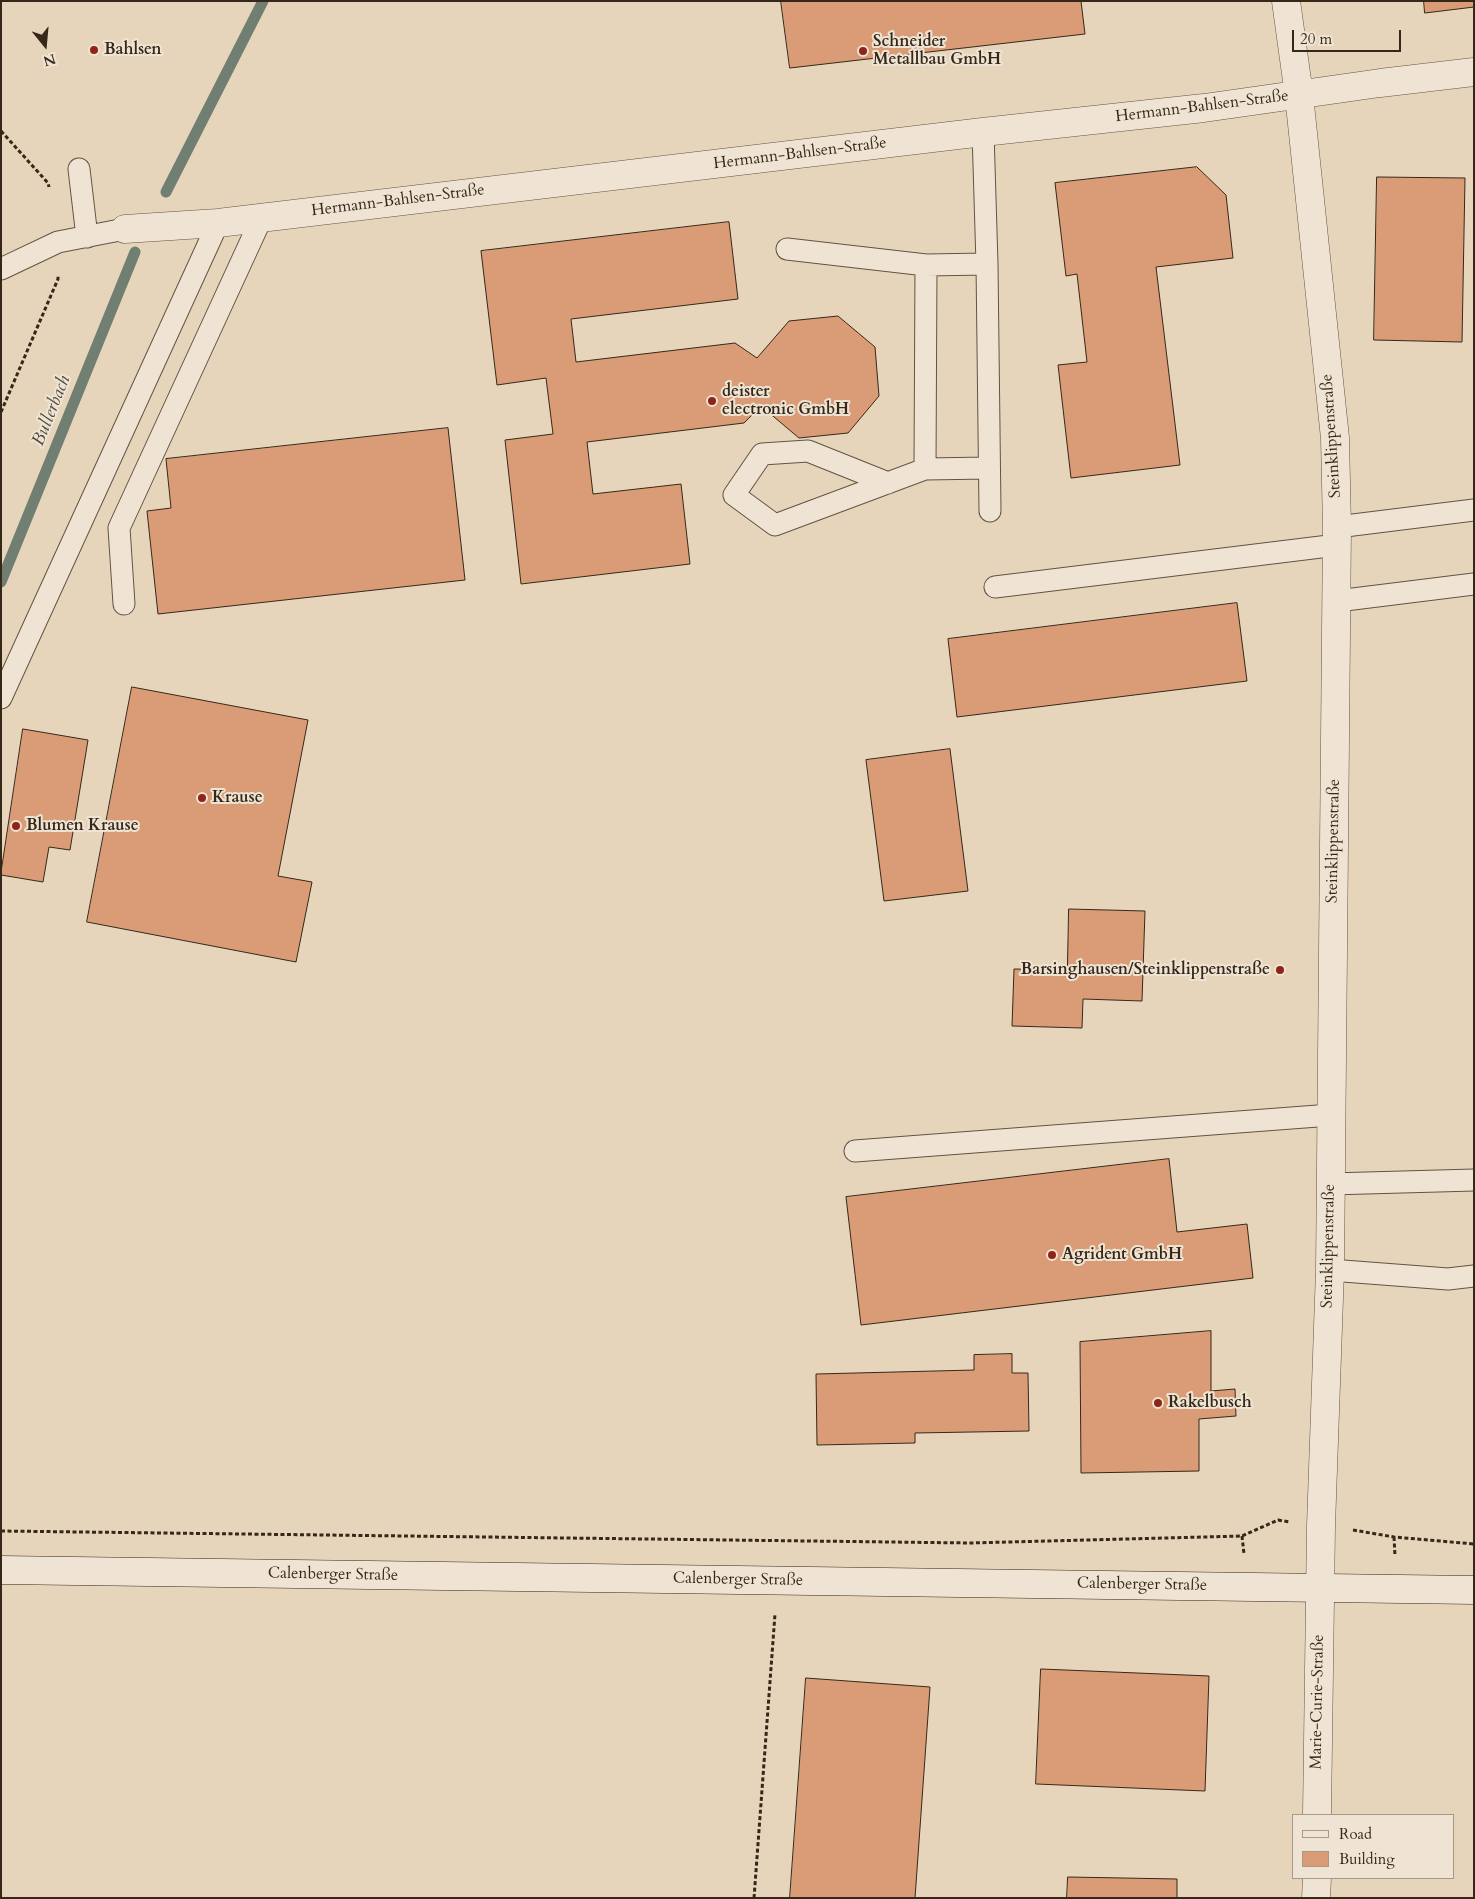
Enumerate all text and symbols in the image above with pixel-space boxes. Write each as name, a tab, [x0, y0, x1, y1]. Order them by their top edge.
north arrow	[20, 20, 70, 70]
scale bar	[1295, 20, 1404, 52]
text: 20 m	[1300, 29, 1332, 49]
place label: Schneider Metallbau GmbH	[873, 32, 1001, 70]
place label: Bahlsen	[104, 40, 161, 60]
marker: Bahlsen	[88, 44, 100, 56]
marker: Schneider Metallbau GmbH	[857, 45, 869, 57]
text: N	[41, 49, 58, 71]
street label: Hermann-Bahlsen-Straße	[1114, 87, 1290, 127]
street label: Hermann-Bahlsen-Straße	[712, 134, 888, 174]
street label: Hermann-Bahlsen-Straße	[310, 181, 486, 221]
water label: Bullerbach	[28, 373, 76, 449]
street label: Steinklippenstraße	[1318, 373, 1346, 499]
place label: deister electronic GmbH	[722, 382, 849, 420]
marker: deister electronic GmbH	[706, 395, 718, 407]
street label: Steinklippenstraße	[1323, 779, 1345, 903]
place label: Krause	[212, 788, 263, 808]
marker: Krause	[196, 792, 208, 804]
place label: Blumen Krause	[26, 816, 139, 836]
marker: Blumen Krause	[10, 820, 22, 832]
place label: Barsinghausen/Steinklippenstraße	[1021, 960, 1270, 980]
marker: Barsinghausen/Steinklippenstraße	[1274, 964, 1286, 976]
street label: Steinklippenstraße	[1318, 1184, 1340, 1308]
place label: Agrident GmbH	[1062, 1245, 1182, 1265]
marker: Agrident GmbH	[1046, 1249, 1058, 1261]
place label: Rakelbusch	[1168, 1393, 1252, 1413]
marker: Rakelbusch	[1152, 1397, 1164, 1409]
street label: Calenberger Straße	[268, 1564, 398, 1586]
street label: Calenberger Straße	[673, 1569, 803, 1591]
street label: Calenberger Straße	[1077, 1574, 1207, 1596]
street label: Marie-Curie-Straße	[1307, 1634, 1329, 1770]
legend	[1292, 1814, 1455, 1879]
text: Road	[1339, 1824, 1372, 1844]
text: Building	[1339, 1849, 1395, 1869]

